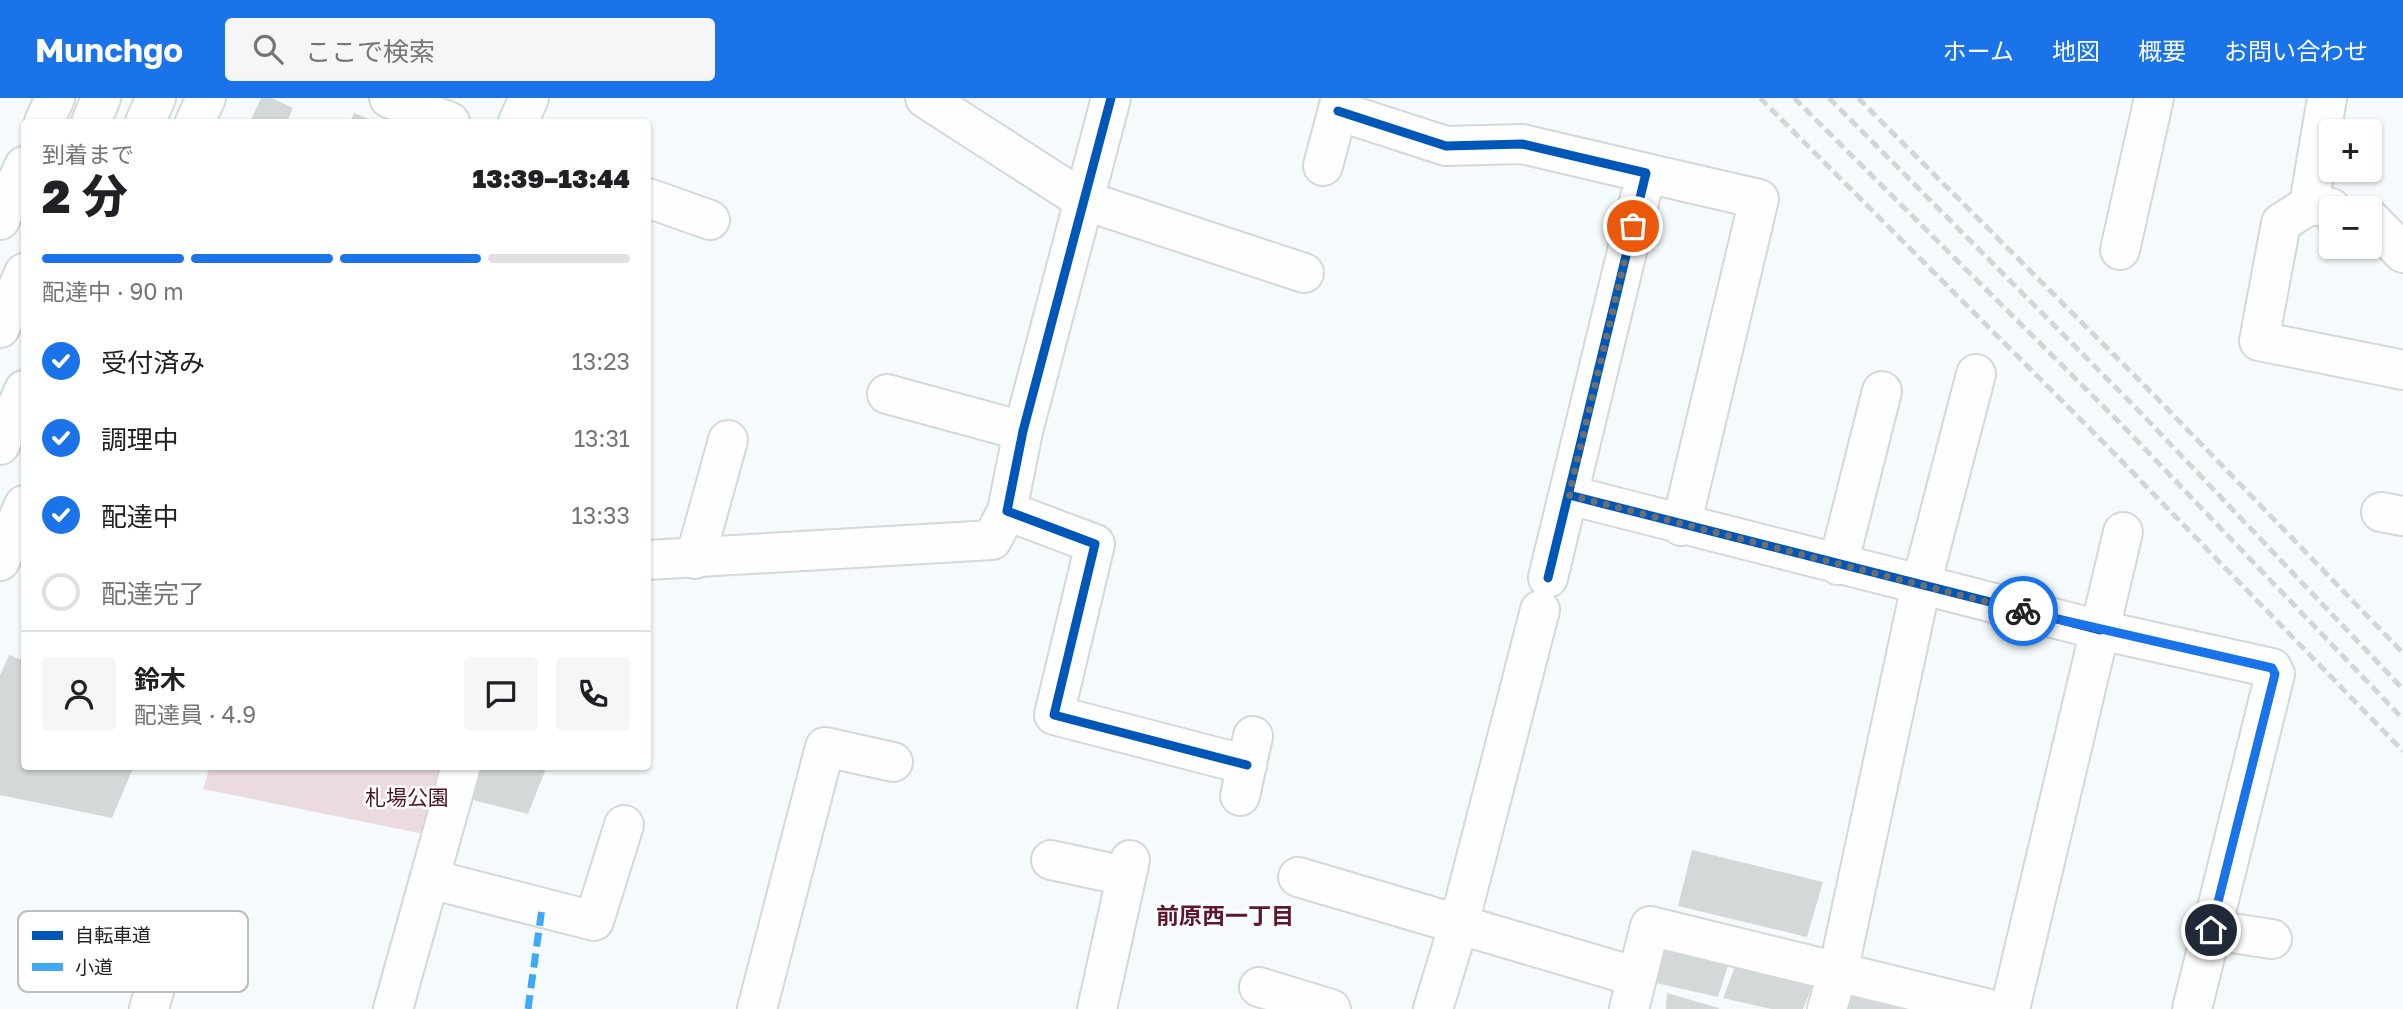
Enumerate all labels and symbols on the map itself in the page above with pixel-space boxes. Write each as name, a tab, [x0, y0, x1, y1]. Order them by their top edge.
pin	[1603, 196, 1663, 256]
courier	[1988, 576, 2058, 646]
park label: 札場公園	[365, 784, 449, 810]
pin	[2181, 900, 2241, 960]
district label: 前原西一丁目	[1156, 901, 1294, 929]
legend	[18, 911, 248, 992]
text: 自転車道	[75, 923, 151, 946]
text: 小道	[75, 955, 113, 978]

